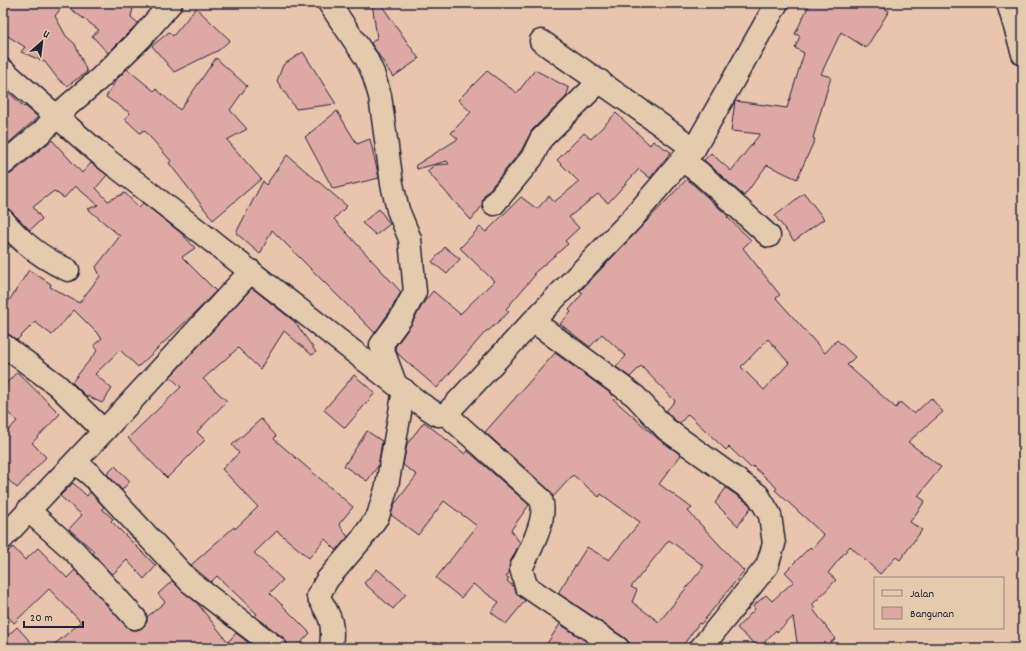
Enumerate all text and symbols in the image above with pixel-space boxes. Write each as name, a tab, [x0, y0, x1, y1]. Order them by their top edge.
north arrow	[22, 22, 62, 62]
text: U	[40, 27, 52, 43]
legend	[874, 577, 1004, 629]
text: Jalan	[910, 586, 934, 603]
scale bar	[24, 603, 83, 629]
text: Bangunan	[910, 606, 954, 623]
text: 20 m	[30, 610, 53, 627]

